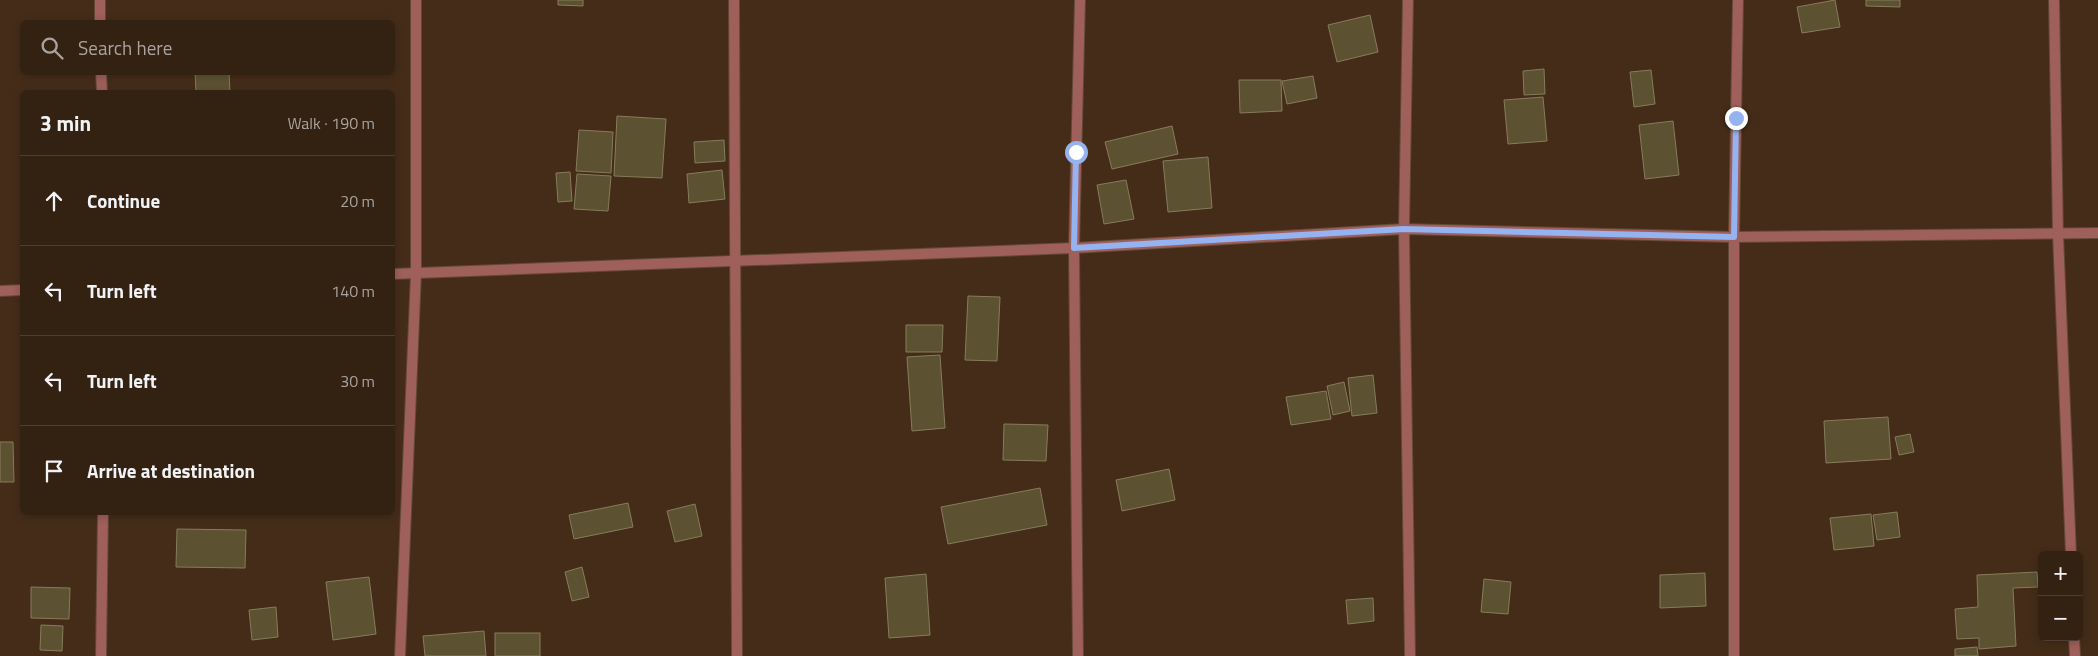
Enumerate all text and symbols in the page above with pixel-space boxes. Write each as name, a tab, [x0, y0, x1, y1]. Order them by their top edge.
search box	[20, 20, 395, 75]
text: Search here	[78, 33, 172, 62]
icon: search	[38, 34, 66, 62]
text: 3 min	[40, 107, 91, 139]
route end	[1725, 107, 1748, 130]
text: Walk · 190 m	[287, 111, 375, 135]
route start	[1065, 141, 1088, 164]
text: Continue	[87, 186, 160, 215]
icon: ahead	[40, 187, 68, 215]
text: 20 m	[340, 189, 375, 213]
text: Turn left	[87, 276, 157, 305]
icon: left	[40, 277, 68, 305]
text: 140 m	[331, 279, 375, 303]
text: Turn left	[87, 366, 157, 395]
icon: left	[40, 367, 68, 395]
text: 30 m	[340, 369, 375, 393]
text: Arrive at destination	[87, 456, 255, 485]
icon: arrive	[40, 457, 68, 485]
map controls	[2038, 551, 2083, 641]
button: +	[2038, 551, 2083, 596]
button: −	[2038, 596, 2083, 641]

